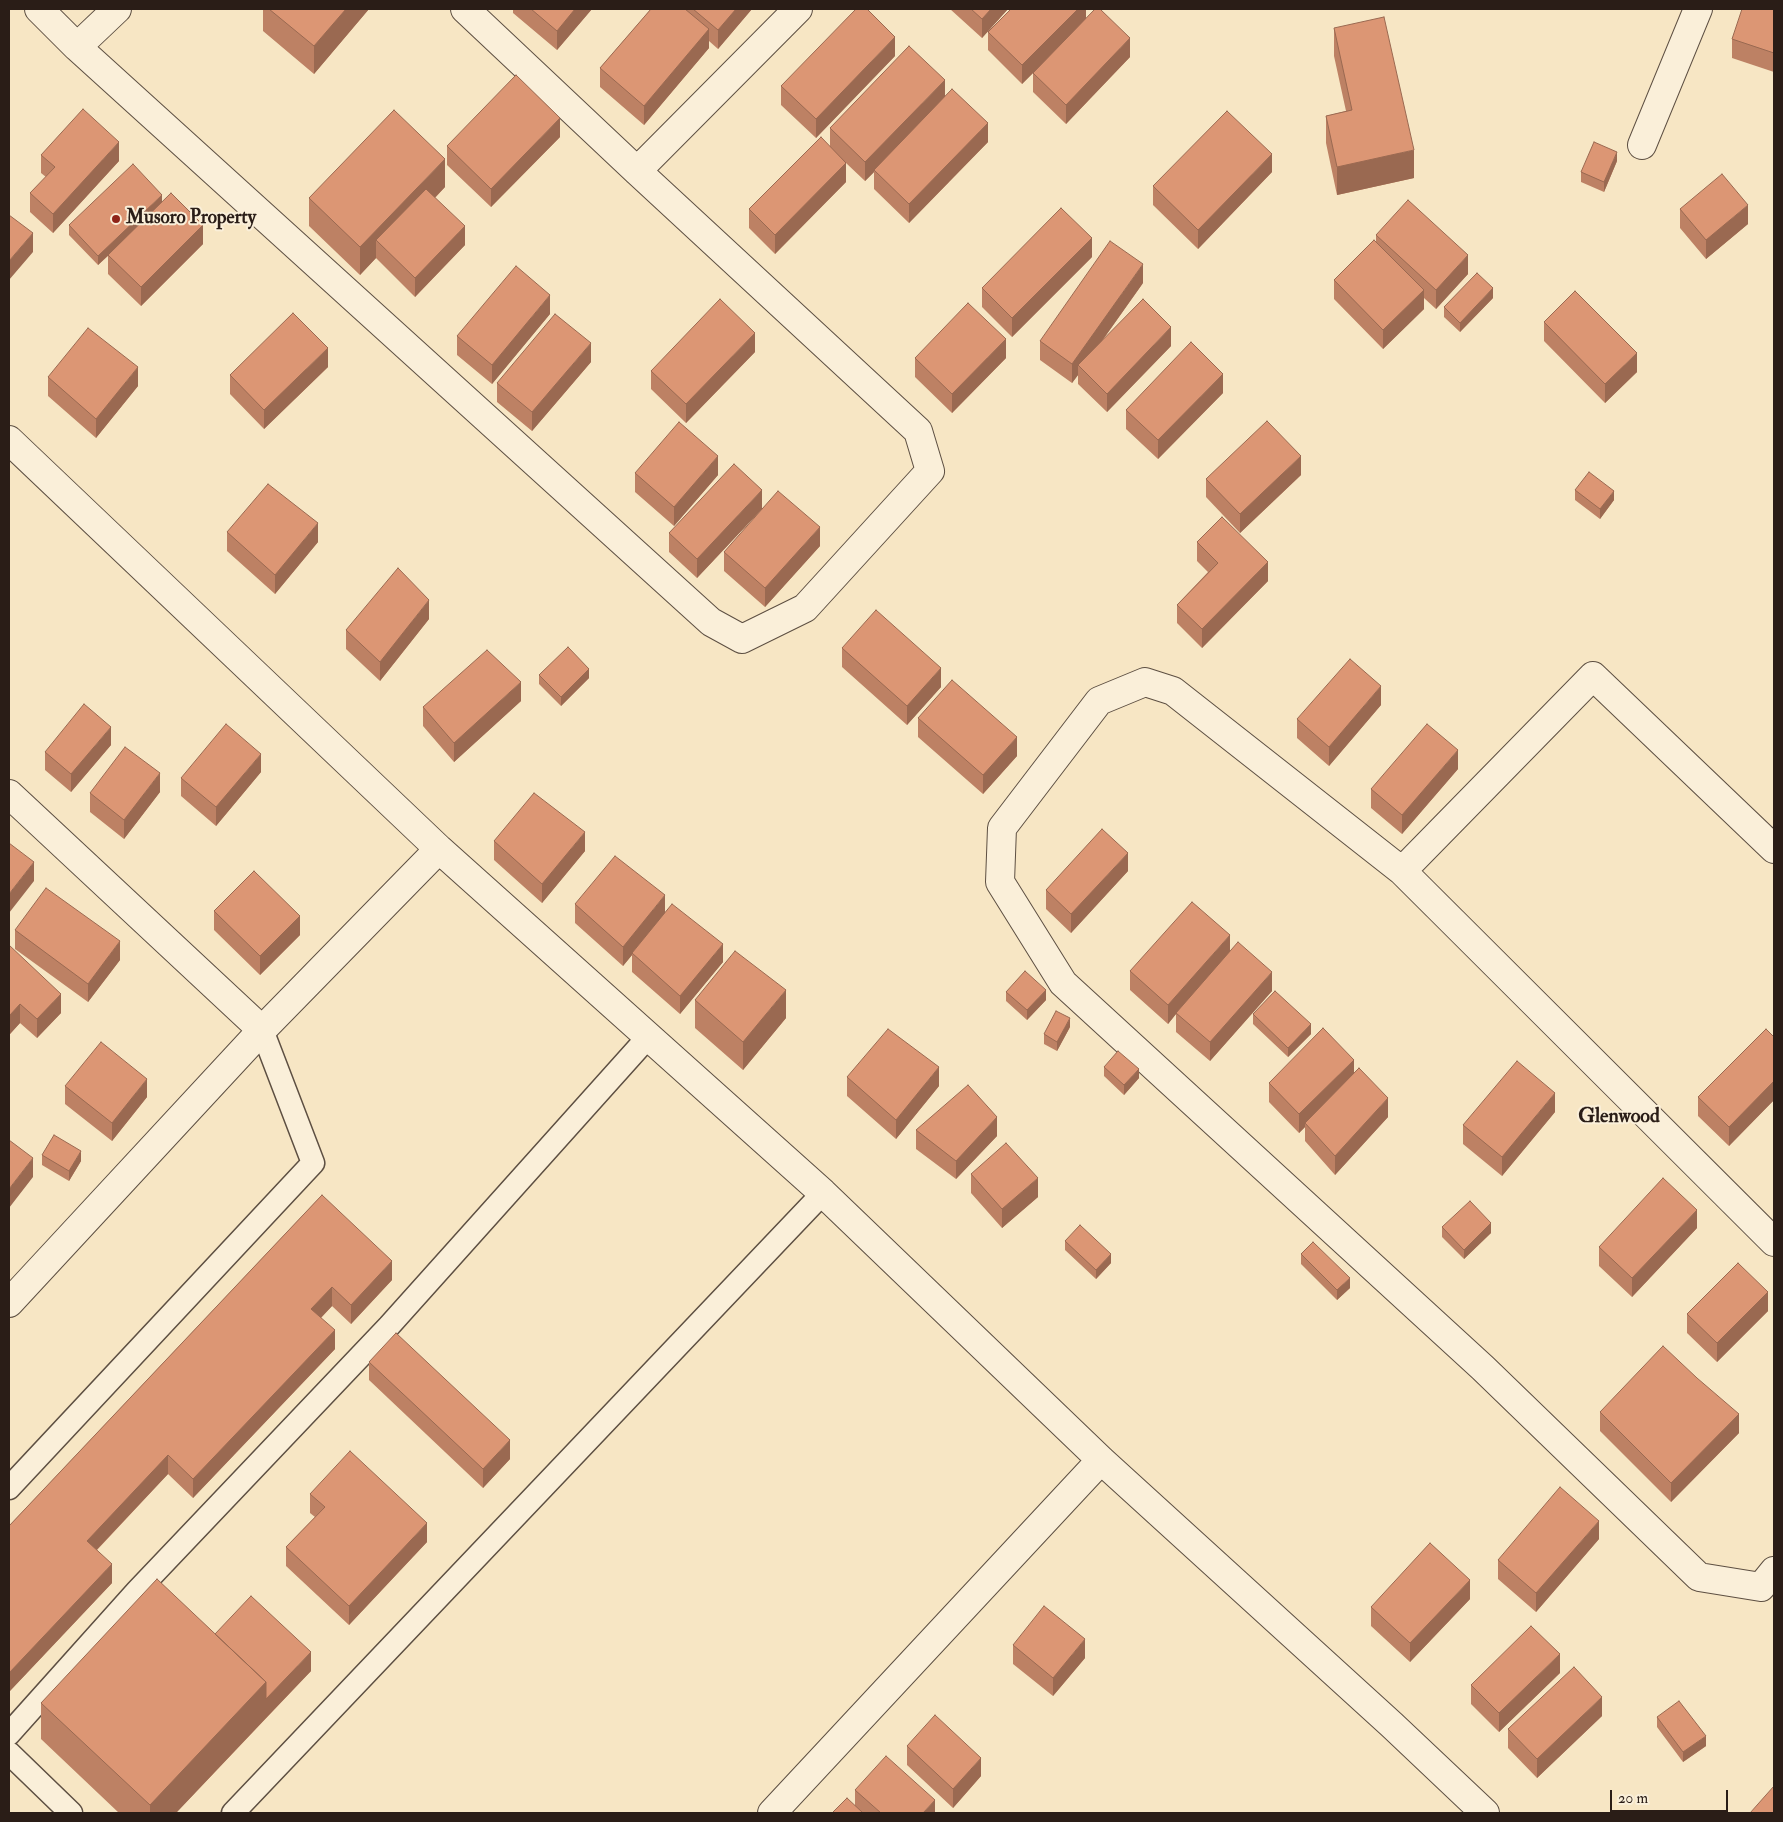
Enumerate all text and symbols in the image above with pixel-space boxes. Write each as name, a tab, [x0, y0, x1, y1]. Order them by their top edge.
place label: Musoro Property	[126, 208, 256, 230]
marker: Musoro Property	[110, 213, 122, 225]
district label: Glenwood	[1578, 1106, 1660, 1130]
scale bar	[1613, 1780, 1730, 1812]
text: 20 m	[1618, 1789, 1648, 1808]

